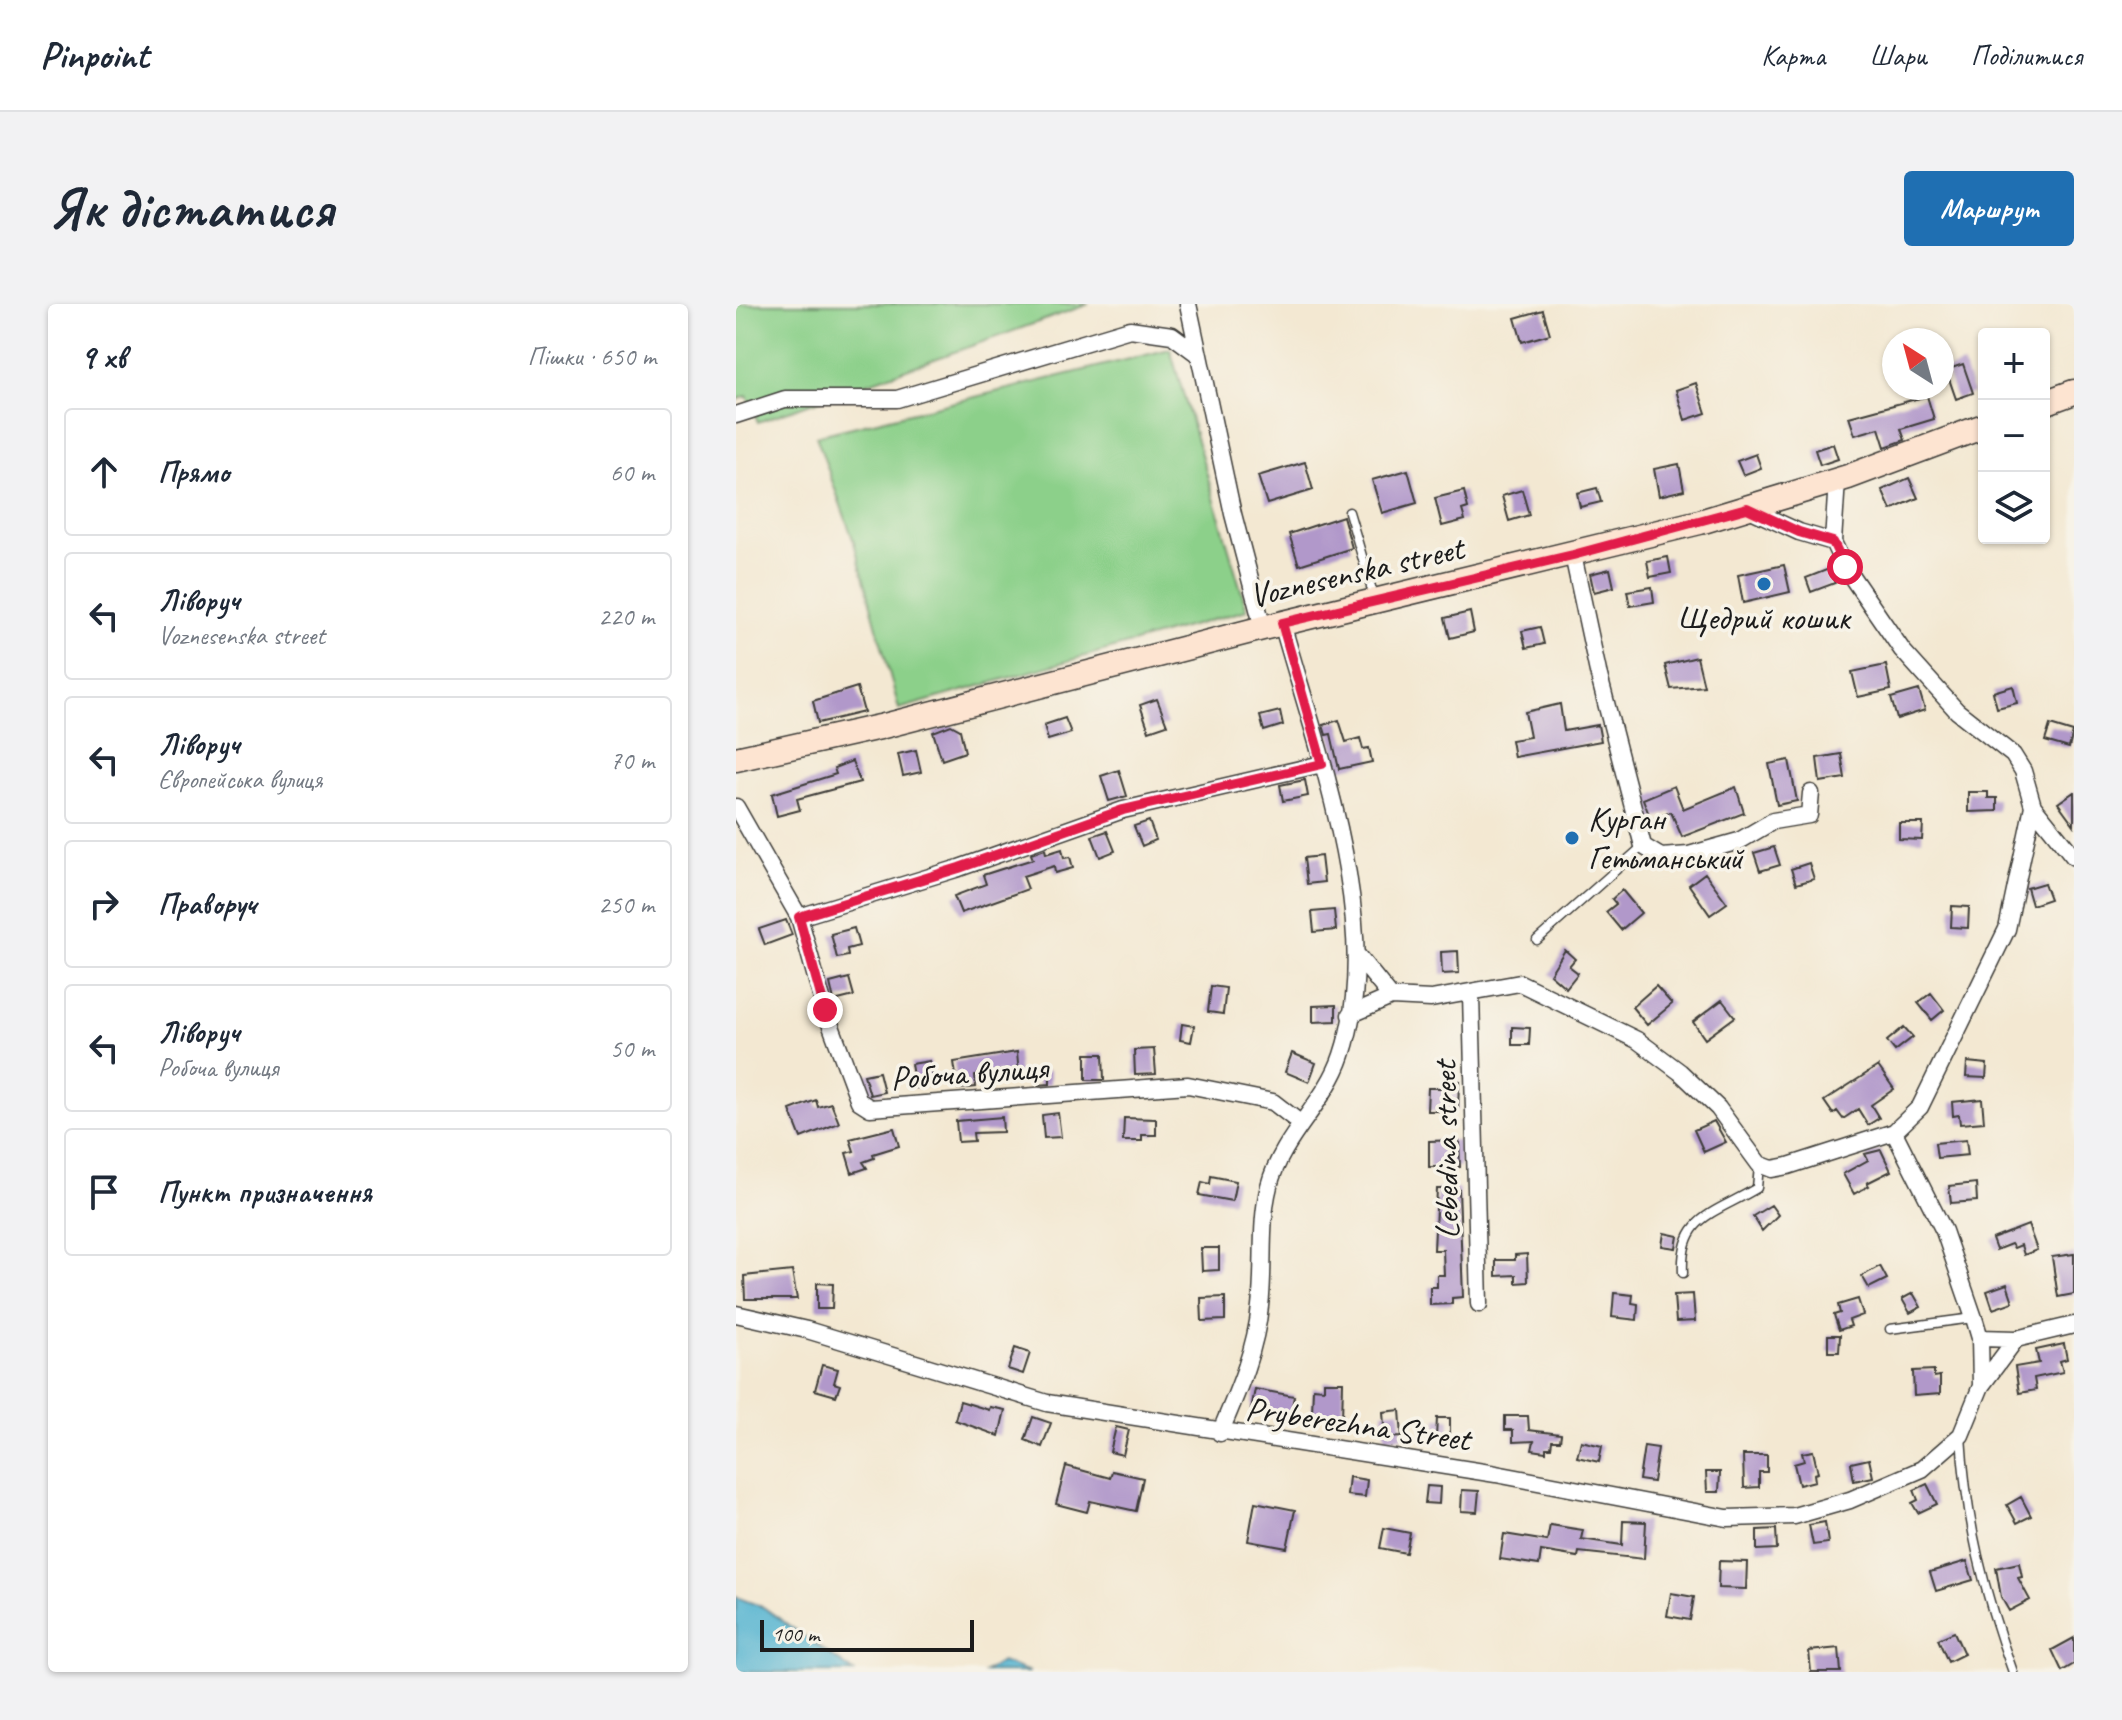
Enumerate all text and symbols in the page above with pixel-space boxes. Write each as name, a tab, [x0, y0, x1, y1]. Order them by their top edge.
text: Pinpoint	[40, 32, 149, 79]
text: Карта	[1761, 38, 1825, 73]
text: Шари	[1869, 38, 1927, 73]
text: Поділитися	[1971, 38, 2082, 73]
button: Маршрут	[1904, 171, 2074, 246]
text: Як дістатися	[48, 173, 333, 244]
north arrow	[1882, 328, 1954, 400]
map controls	[1978, 328, 2050, 544]
button: +	[1978, 328, 2050, 400]
text: 9 хв	[80, 335, 126, 378]
text: Пішки · 650 m	[528, 340, 656, 373]
button: −	[1978, 400, 2050, 472]
icon: ahead	[82, 450, 126, 494]
text: Прямо	[158, 453, 229, 491]
text: 60 m	[610, 456, 654, 489]
button: layers	[1978, 472, 2050, 544]
street label: Voznesenska street	[1245, 525, 1471, 617]
route start	[1827, 549, 1863, 585]
marker: Щедрий кошик	[1755, 575, 1773, 593]
text: Ліворуч	[158, 581, 239, 619]
icon: left	[82, 594, 126, 638]
place label: Щедрий кошик	[1678, 596, 1852, 639]
text: 220 m	[598, 600, 654, 633]
text: Voznesenska street	[158, 619, 325, 652]
text: Ліворуч	[158, 725, 239, 763]
icon: left	[82, 738, 126, 782]
text: 70 m	[610, 744, 654, 777]
text: Європейська вулиця	[158, 763, 323, 796]
place label: Курган Гетьманський	[1588, 797, 1745, 879]
marker: Курган Гетьманський	[1563, 829, 1581, 847]
icon: right	[82, 882, 126, 926]
text: Праворуч	[158, 885, 256, 923]
text: 250 m	[598, 888, 654, 921]
route end	[807, 992, 843, 1028]
text: Ліворуч	[158, 1013, 239, 1051]
icon: left	[82, 1026, 126, 1070]
text: 50 m	[610, 1032, 654, 1065]
street label: Робоча вулиця	[889, 1045, 1051, 1099]
text: Робоча вулиця	[158, 1051, 278, 1084]
street label: Lebedina street	[1422, 1057, 1469, 1239]
icon: arrive	[82, 1170, 126, 1214]
text: Пункт призначення	[158, 1173, 372, 1211]
street label: Pryberezhna Street	[1243, 1386, 1476, 1461]
scale bar	[760, 1616, 974, 1652]
text: 100 m	[772, 1620, 819, 1648]

